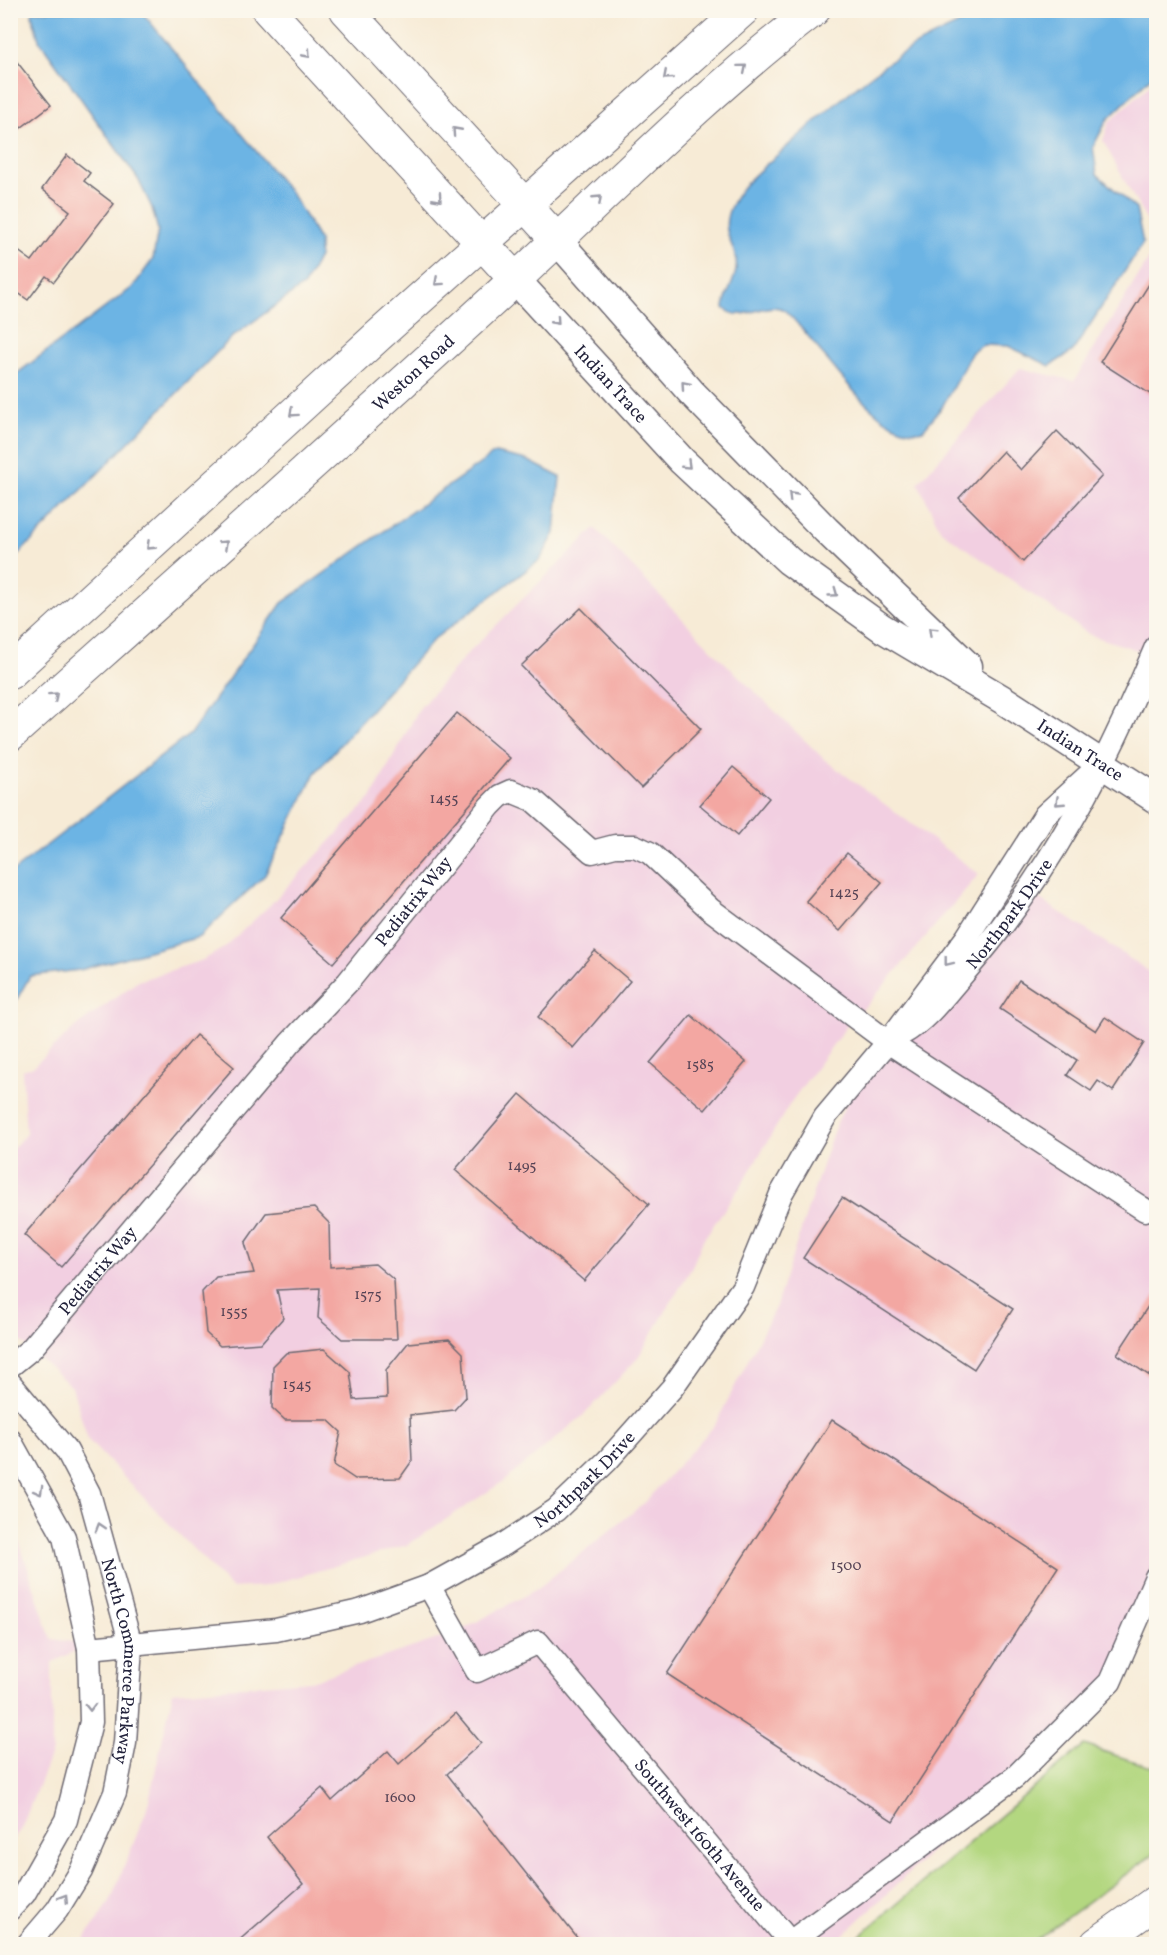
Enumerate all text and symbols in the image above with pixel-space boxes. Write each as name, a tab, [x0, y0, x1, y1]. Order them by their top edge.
one-way arrow	[300, 47, 311, 58]
one-way arrow	[736, 64, 747, 75]
one-way arrow	[663, 69, 674, 80]
one-way arrow	[452, 127, 463, 137]
one-way arrow	[431, 191, 442, 202]
one-way arrow	[591, 195, 602, 206]
one-way arrow	[434, 275, 445, 286]
one-way arrow	[548, 314, 559, 325]
street label: Weston Road	[368, 330, 461, 418]
street label: Indian Trace	[567, 340, 652, 429]
one-way arrow	[681, 381, 692, 392]
one-way arrow	[290, 406, 300, 417]
one-way arrow	[680, 458, 691, 469]
one-way arrow	[788, 492, 799, 502]
one-way arrow	[146, 538, 157, 549]
one-way arrow	[217, 540, 228, 551]
one-way arrow	[827, 586, 838, 597]
one-way arrow	[928, 628, 939, 639]
one-way arrow	[47, 692, 58, 703]
street label: Indian Trace	[1032, 714, 1128, 788]
house number: 1455	[430, 789, 458, 810]
one-way arrow	[1055, 795, 1066, 806]
street label: Pediatrix Way	[370, 851, 459, 953]
street label: Northpark Drive	[961, 854, 1060, 975]
house number: 1425	[829, 883, 859, 904]
one-way arrow	[944, 955, 955, 966]
house number: 1585	[686, 1055, 714, 1076]
house number: 1495	[507, 1156, 537, 1177]
street label: Pediatrix Way	[54, 1221, 144, 1321]
house number: 1575	[354, 1285, 382, 1306]
house number: 1555	[220, 1302, 248, 1323]
house number: 1545	[283, 1375, 311, 1396]
street label: Northpark Drive	[530, 1426, 642, 1535]
one-way arrow	[32, 1485, 43, 1495]
one-way arrow	[95, 1522, 107, 1533]
street label: North Commerce Parkway	[94, 1556, 142, 1767]
house number: 1500	[830, 1556, 862, 1577]
one-way arrow	[84, 1702, 97, 1711]
street label: Southwest 160th Avenue	[627, 1754, 770, 1918]
house number: 1600	[384, 1788, 416, 1809]
one-way arrow	[57, 1894, 68, 1905]

